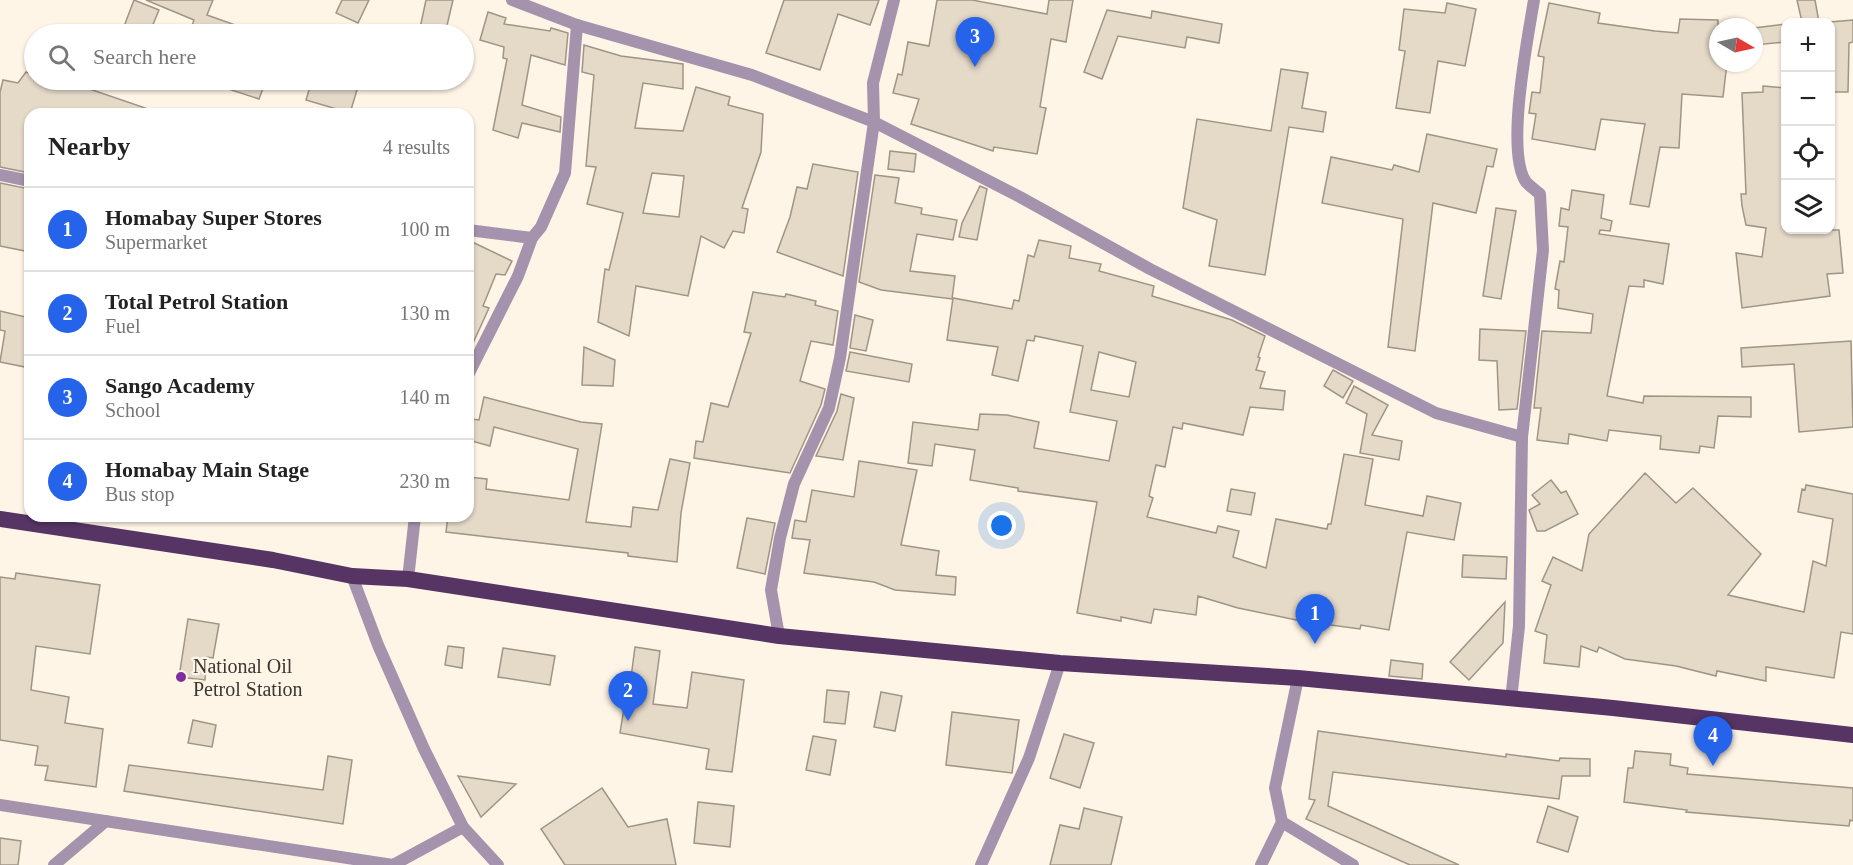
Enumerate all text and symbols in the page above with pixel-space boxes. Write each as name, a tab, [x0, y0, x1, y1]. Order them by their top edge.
pin: 3	[956, 17, 994, 67]
north arrow	[1709, 18, 1763, 72]
map controls	[1781, 18, 1835, 234]
button: +	[1781, 18, 1835, 72]
search box	[24, 24, 474, 90]
icon: search	[45, 41, 78, 74]
text: Search here	[93, 44, 196, 69]
button: −	[1781, 72, 1835, 126]
button: locate	[1781, 126, 1835, 180]
text: Nearby	[48, 132, 130, 161]
text: 4 results	[383, 136, 450, 158]
button: layers	[1781, 180, 1835, 234]
text: Homabay Super Stores	[105, 205, 322, 230]
text: 1	[63, 218, 73, 240]
text: 100 m	[399, 218, 450, 240]
text: Supermarket	[105, 231, 207, 253]
text: Total Petrol Station	[105, 289, 288, 314]
text: 2	[63, 302, 73, 324]
text: 130 m	[399, 302, 450, 324]
text: Fuel	[105, 315, 141, 337]
text: Sango Academy	[105, 373, 255, 398]
text: 3	[63, 386, 73, 408]
text: 140 m	[399, 386, 450, 408]
text: School	[105, 399, 161, 421]
text: Homabay Main Stage	[105, 457, 309, 482]
text: 4	[63, 470, 73, 492]
text: 230 m	[399, 470, 450, 492]
text: Bus stop	[105, 483, 174, 505]
your location	[987, 511, 1016, 540]
pin: 1	[1296, 594, 1334, 644]
place label: National Oil Petrol Station	[193, 655, 302, 700]
marker: National Oil Petrol Station	[174, 670, 188, 684]
pin: 2	[608, 672, 648, 721]
pin: 4	[1694, 716, 1732, 766]

